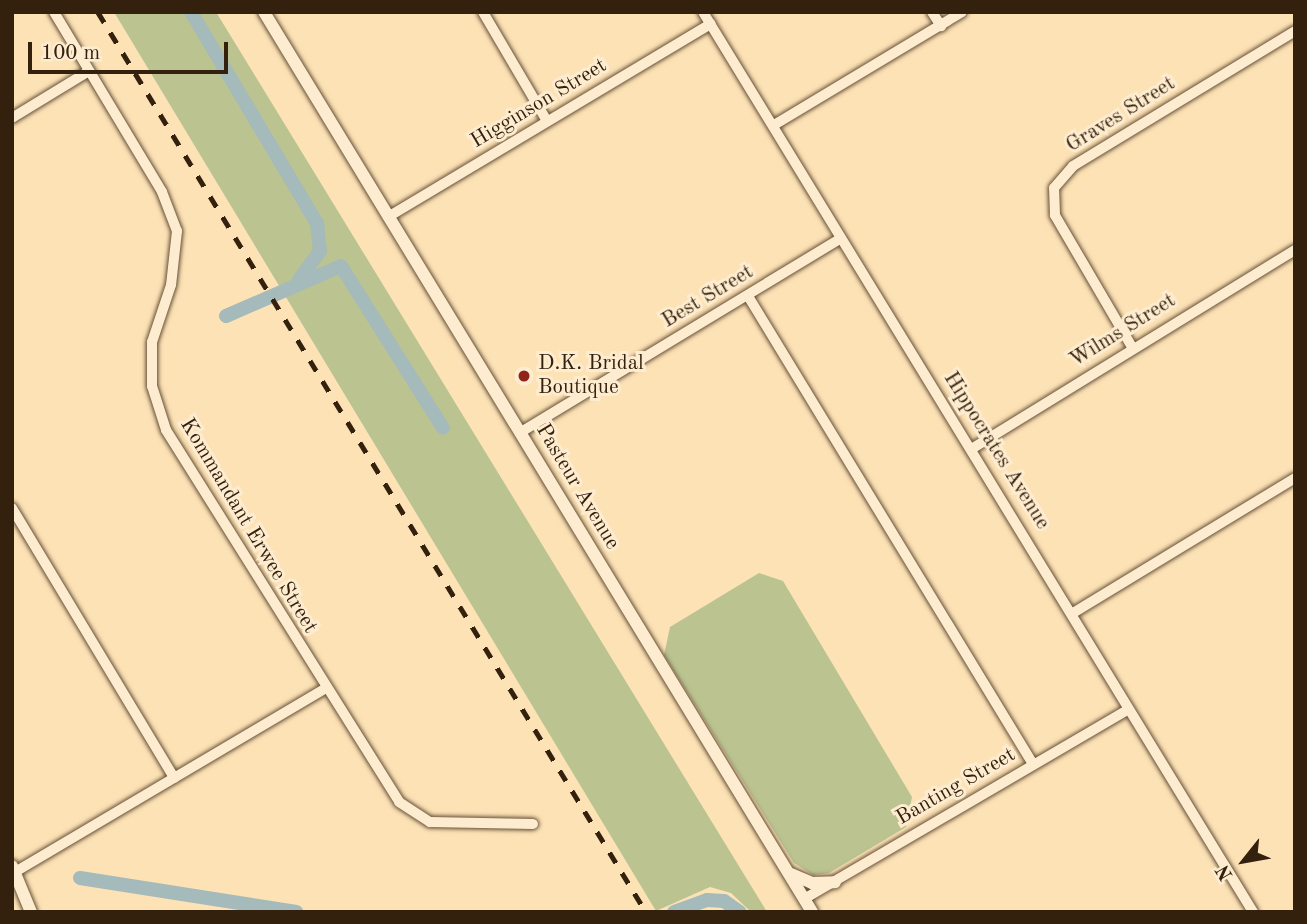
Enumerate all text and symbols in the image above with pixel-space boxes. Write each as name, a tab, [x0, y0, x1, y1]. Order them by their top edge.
scale bar	[32, 28, 231, 72]
text: 100 m	[41, 43, 100, 64]
street label: Higginson Street	[466, 53, 612, 155]
street label: Graves Street	[1062, 71, 1180, 159]
street label: Best Street	[658, 260, 758, 334]
street label: Wilms Street	[1065, 288, 1181, 374]
place label: D.K. Bridal Boutique	[538, 351, 644, 401]
street label: Hippocrates Avenue	[937, 367, 1055, 535]
marker: D.K. Bridal Boutique	[516, 368, 532, 384]
street label: Kommandant Erwee Street	[174, 414, 322, 638]
street label: Pasteur Avenue	[530, 420, 624, 554]
street label: Banting Street	[892, 743, 1020, 831]
north arrow	[1209, 826, 1279, 896]
text: N	[1214, 861, 1237, 883]

